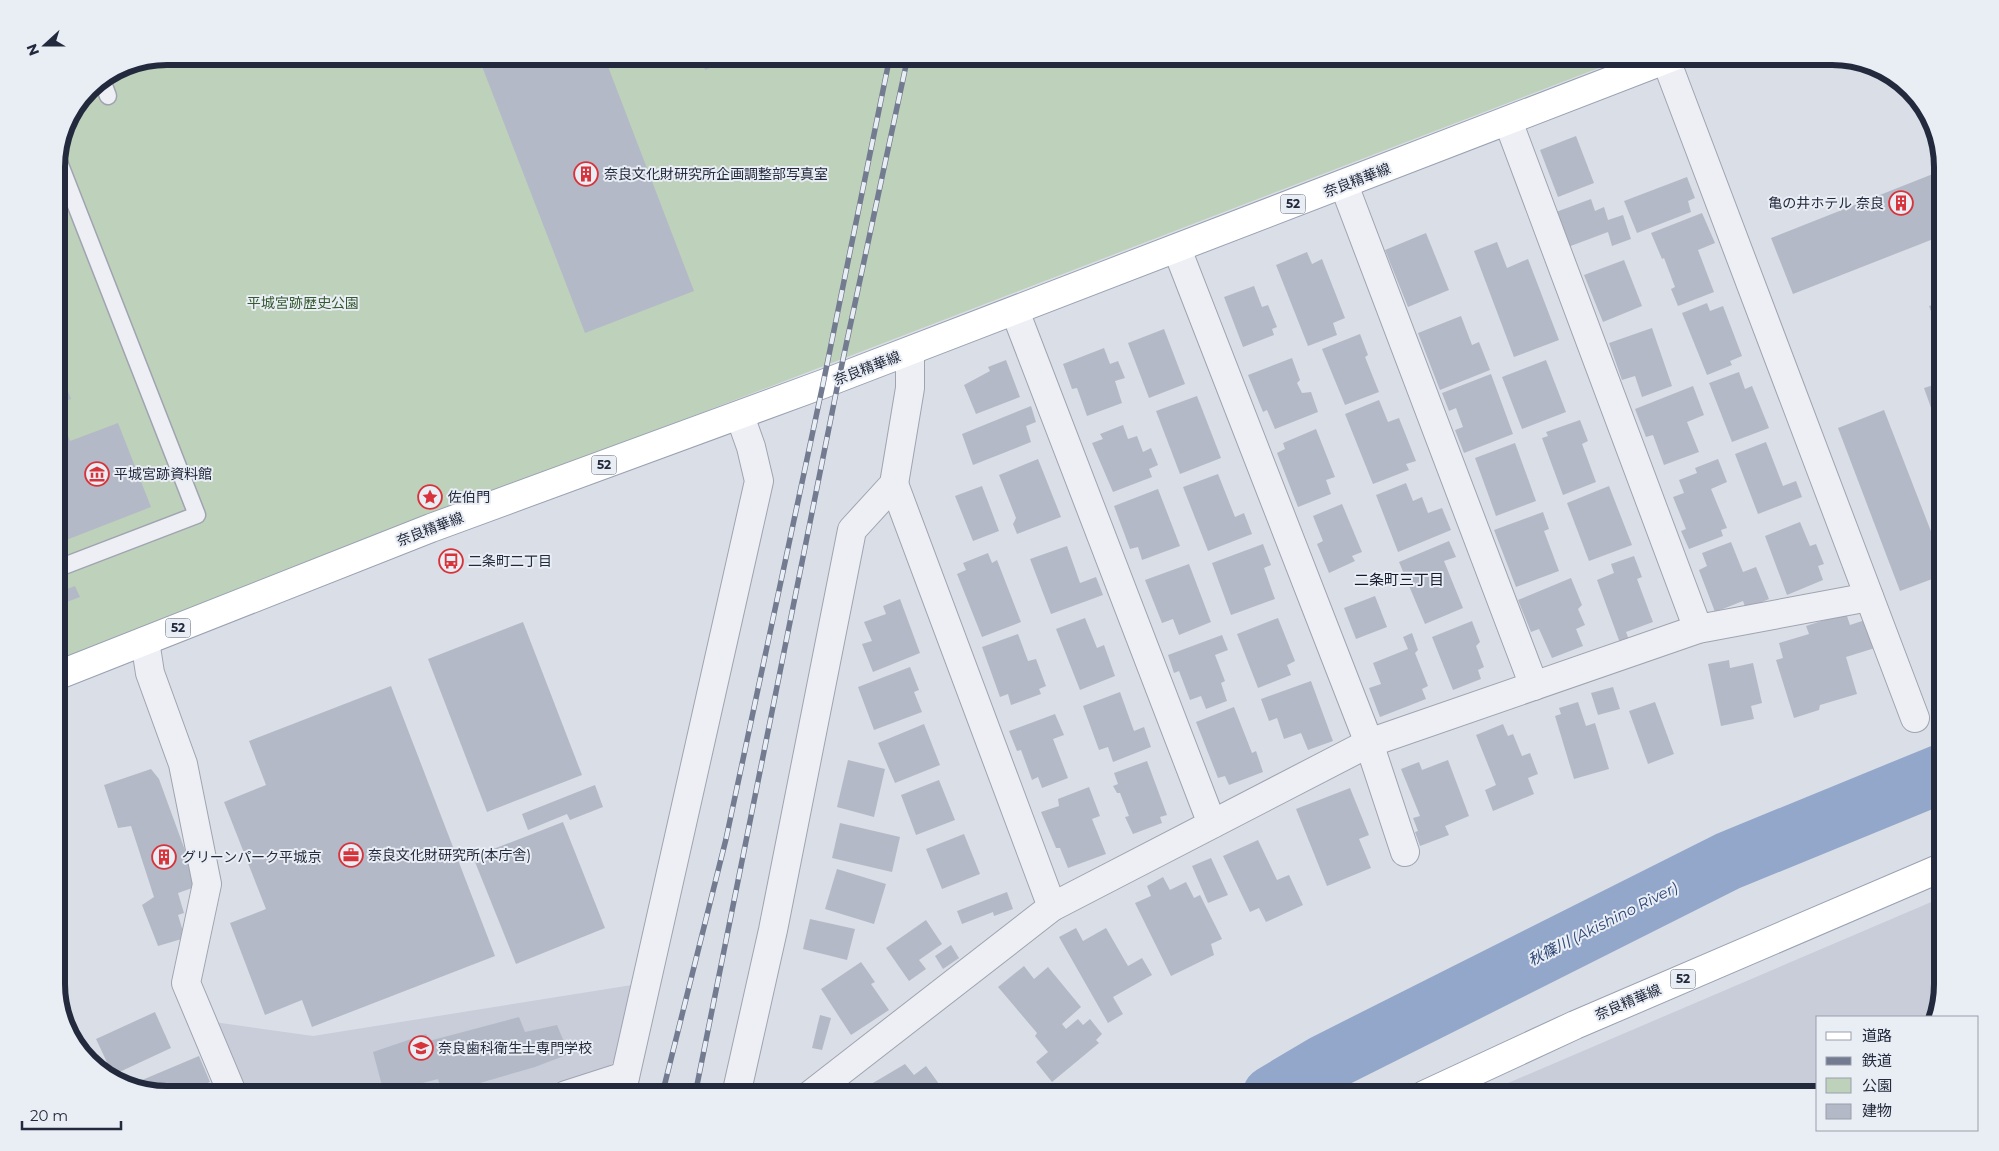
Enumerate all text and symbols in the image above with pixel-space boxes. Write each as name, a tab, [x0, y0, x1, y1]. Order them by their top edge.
north arrow	[20, 20, 70, 70]
text: N	[22, 41, 43, 58]
street label: 奈良精華線	[1321, 159, 1393, 201]
building icon: 奈良文化財研究所企画調整部写真室	[573, 161, 599, 187]
place label: 奈良文化財研究所企画調整部写真室	[604, 165, 828, 183]
building icon: 亀の井ホテル 奈良	[1888, 190, 1914, 216]
road number: 52	[1280, 194, 1306, 213]
place label: 亀の井ホテル 奈良	[1768, 194, 1884, 212]
park label: 平城宮跡歴史公園	[247, 294, 359, 312]
street label: 奈良精華線	[831, 347, 903, 389]
road number: 52	[592, 456, 616, 474]
museum icon: 平城宮跡資料館	[84, 461, 110, 487]
place label: 平城宮跡資料館	[114, 465, 212, 483]
place icon: 佐伯門	[417, 484, 443, 510]
place label: 佐伯門	[448, 488, 490, 506]
street label: 奈良精華線	[394, 508, 466, 550]
bus stop icon: 二条町二丁目	[438, 548, 464, 574]
place label: 二条町二丁目	[468, 552, 552, 570]
district label: 二条町三丁目	[1354, 570, 1444, 589]
road number: 52	[166, 618, 190, 638]
office icon: 奈良文化財研究所(本庁舎)	[338, 842, 364, 868]
building icon: グリーンパーク平城京	[151, 844, 177, 870]
place label: 奈良文化財研究所(本庁舎)	[368, 846, 531, 864]
place label: グリーンパーク平城京	[182, 848, 321, 866]
water label: 秋篠川 (Akishino River)	[1525, 878, 1681, 970]
road number: 52	[1670, 970, 1696, 989]
street label: 奈良精華線	[1592, 980, 1664, 1024]
legend	[1816, 1016, 1979, 1131]
text: 道路	[1862, 1026, 1892, 1045]
school or university icon: 奈良歯科衛生士専門学校	[408, 1035, 434, 1061]
place label: 奈良歯科衛生士専門学校	[438, 1039, 592, 1057]
text: 鉄道	[1862, 1051, 1892, 1070]
text: 公園	[1862, 1076, 1892, 1095]
scale bar	[22, 1098, 121, 1130]
text: 建物	[1862, 1101, 1892, 1120]
text: 20 m	[30, 1106, 68, 1125]

